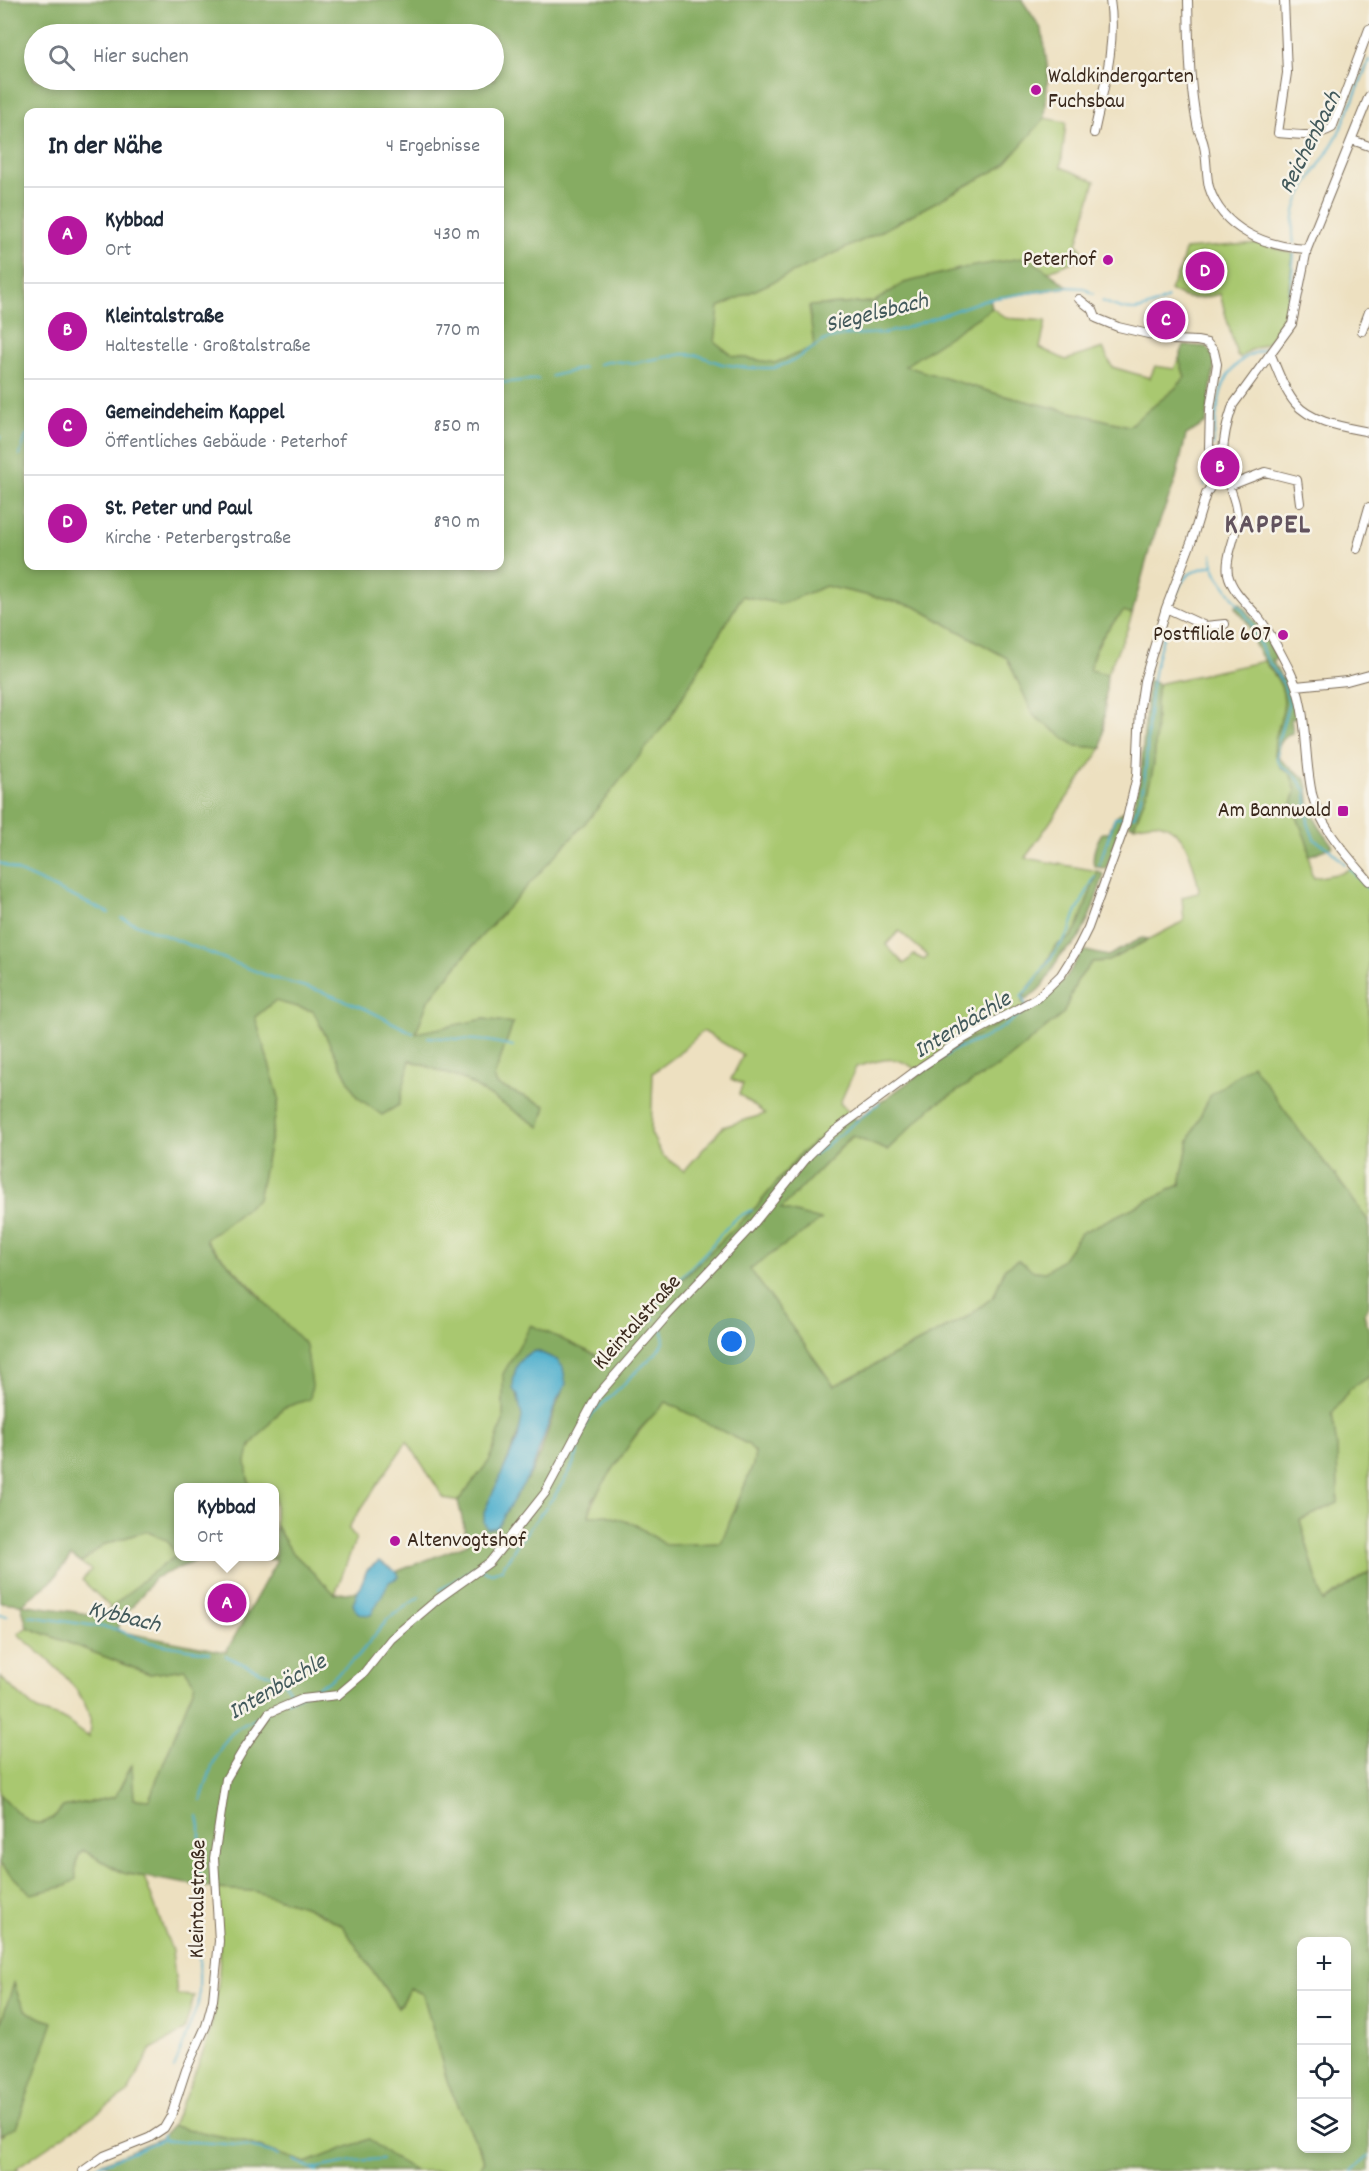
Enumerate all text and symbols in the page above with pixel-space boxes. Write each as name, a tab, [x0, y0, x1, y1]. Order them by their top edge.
search box	[24, 24, 504, 90]
icon: search	[45, 41, 78, 74]
text: Hier suchen	[93, 42, 189, 73]
place label: Waldkindergarten Fuchsbau	[1048, 62, 1194, 118]
marker: Waldkindergarten Fuchsbau	[1029, 83, 1043, 97]
water label: Reichenbach	[1271, 85, 1352, 200]
text: In der Nähe	[48, 129, 162, 166]
text: 4 Ergebnisse	[386, 133, 480, 161]
text: Kybbad	[105, 206, 164, 237]
text: A	[62, 221, 73, 249]
text: 430 m	[434, 221, 480, 249]
text: Ort	[105, 237, 131, 265]
place label: Peterhof	[1023, 245, 1097, 276]
pin: D	[1186, 248, 1224, 294]
marker: Peterhof	[1101, 253, 1115, 267]
water label: Siegelsbach	[822, 285, 933, 343]
pin: C	[1146, 298, 1186, 342]
text: Kleintalstraße	[105, 302, 224, 333]
text: B	[63, 317, 72, 345]
text: 770 m	[435, 317, 480, 345]
text: Haltestelle · Großtalstraße	[105, 333, 311, 361]
text: Gemeindeheim Kappel	[105, 398, 284, 429]
text: C	[63, 413, 72, 441]
text: 850 m	[434, 413, 480, 441]
text: Öffentliches Gebäude · Peterhof	[105, 429, 347, 457]
pin: B	[1200, 444, 1240, 490]
text: St. Peter und Paul	[105, 494, 252, 525]
district label: KAPPEL	[1225, 507, 1311, 547]
text: D	[62, 509, 73, 537]
text: 890 m	[434, 509, 480, 537]
text: Kirche · Peterbergstraße	[105, 525, 291, 553]
place label: Postfiliale 607	[1153, 620, 1271, 651]
marker: Postfiliale 607	[1276, 628, 1290, 642]
place label: Am Bannwald	[1218, 796, 1331, 827]
marker: Am Bannwald	[1336, 804, 1350, 818]
water label: Intenbächle	[908, 983, 1019, 1068]
street label: Kleintalstraße	[587, 1268, 689, 1378]
your location	[717, 1327, 746, 1356]
popup	[174, 1483, 279, 1561]
text: Kybbad	[197, 1493, 256, 1524]
text: Ort	[197, 1524, 223, 1552]
place label: Altenvogtshof	[407, 1526, 527, 1557]
marker: Altenvogtshof	[388, 1534, 402, 1548]
pin: A	[208, 1580, 246, 1626]
water label: Kybbach	[84, 1593, 165, 1644]
water label: Intenbächle	[223, 1645, 335, 1730]
street label: Kleintalstraße	[182, 1839, 216, 1959]
map controls	[1297, 1937, 1351, 2153]
button: +	[1297, 1937, 1351, 1991]
button: −	[1297, 1991, 1351, 2045]
button: locate	[1297, 2045, 1351, 2099]
button: layers	[1297, 2099, 1351, 2153]

